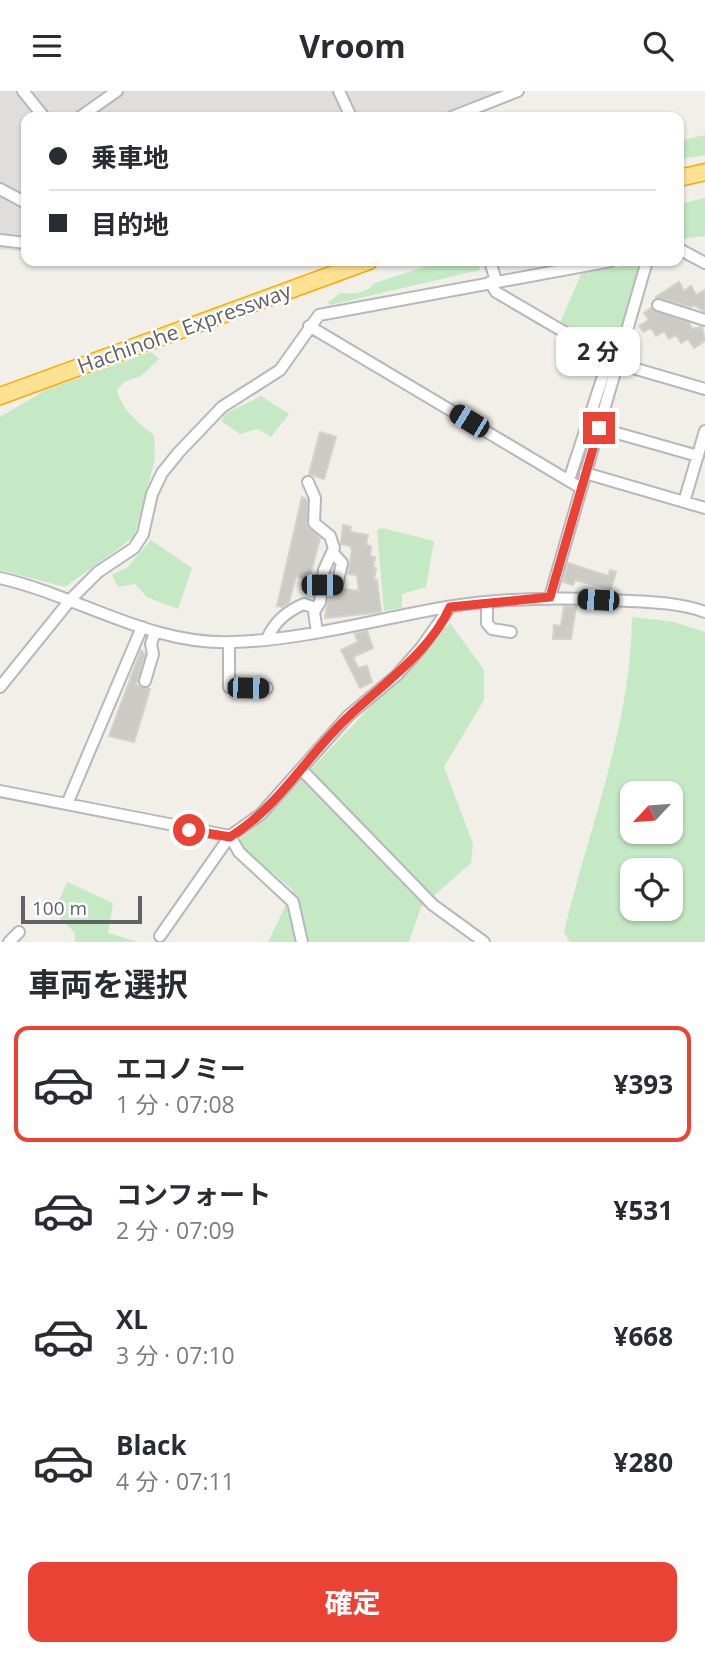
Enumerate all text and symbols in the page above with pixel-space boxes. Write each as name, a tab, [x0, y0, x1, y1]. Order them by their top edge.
text: Vroom	[299, 24, 406, 67]
icon: menu	[28, 27, 66, 65]
icon: search	[639, 27, 677, 65]
text: 乗車地	[91, 139, 169, 175]
text: 目的地	[91, 206, 169, 242]
street label: Hachinohe Expressway	[73, 276, 295, 380]
callout: 2 分	[557, 327, 641, 375]
text: 2 分	[577, 335, 619, 367]
car	[446, 401, 493, 441]
route end	[583, 412, 615, 444]
car	[302, 575, 344, 596]
car	[577, 588, 620, 612]
car	[227, 677, 270, 699]
north arrow	[620, 781, 682, 843]
map controls	[620, 781, 683, 921]
route start	[173, 814, 205, 846]
button: locate	[620, 858, 683, 921]
scale bar	[21, 893, 142, 925]
text: 100 m	[32, 895, 87, 921]
text: 車両を選択	[28, 962, 188, 1005]
text: エコノミー	[116, 1050, 246, 1086]
icon: car	[32, 1053, 95, 1116]
text: ¥393	[614, 1066, 673, 1102]
text: 1 分 · 07:08	[116, 1088, 235, 1120]
text: コンフォート	[116, 1176, 271, 1212]
icon: car	[32, 1179, 95, 1242]
text: ¥531	[614, 1192, 673, 1228]
text: 2 分 · 07:09	[116, 1214, 235, 1246]
text: XL	[116, 1301, 148, 1337]
icon: car	[32, 1305, 95, 1368]
text: ¥668	[614, 1318, 673, 1354]
text: 3 分 · 07:10	[116, 1339, 235, 1371]
text: Black	[116, 1427, 187, 1463]
icon: car	[32, 1431, 95, 1494]
text: ¥280	[614, 1444, 673, 1480]
text: 4 分 · 07:11	[116, 1465, 235, 1497]
button: 確定	[28, 1562, 677, 1642]

